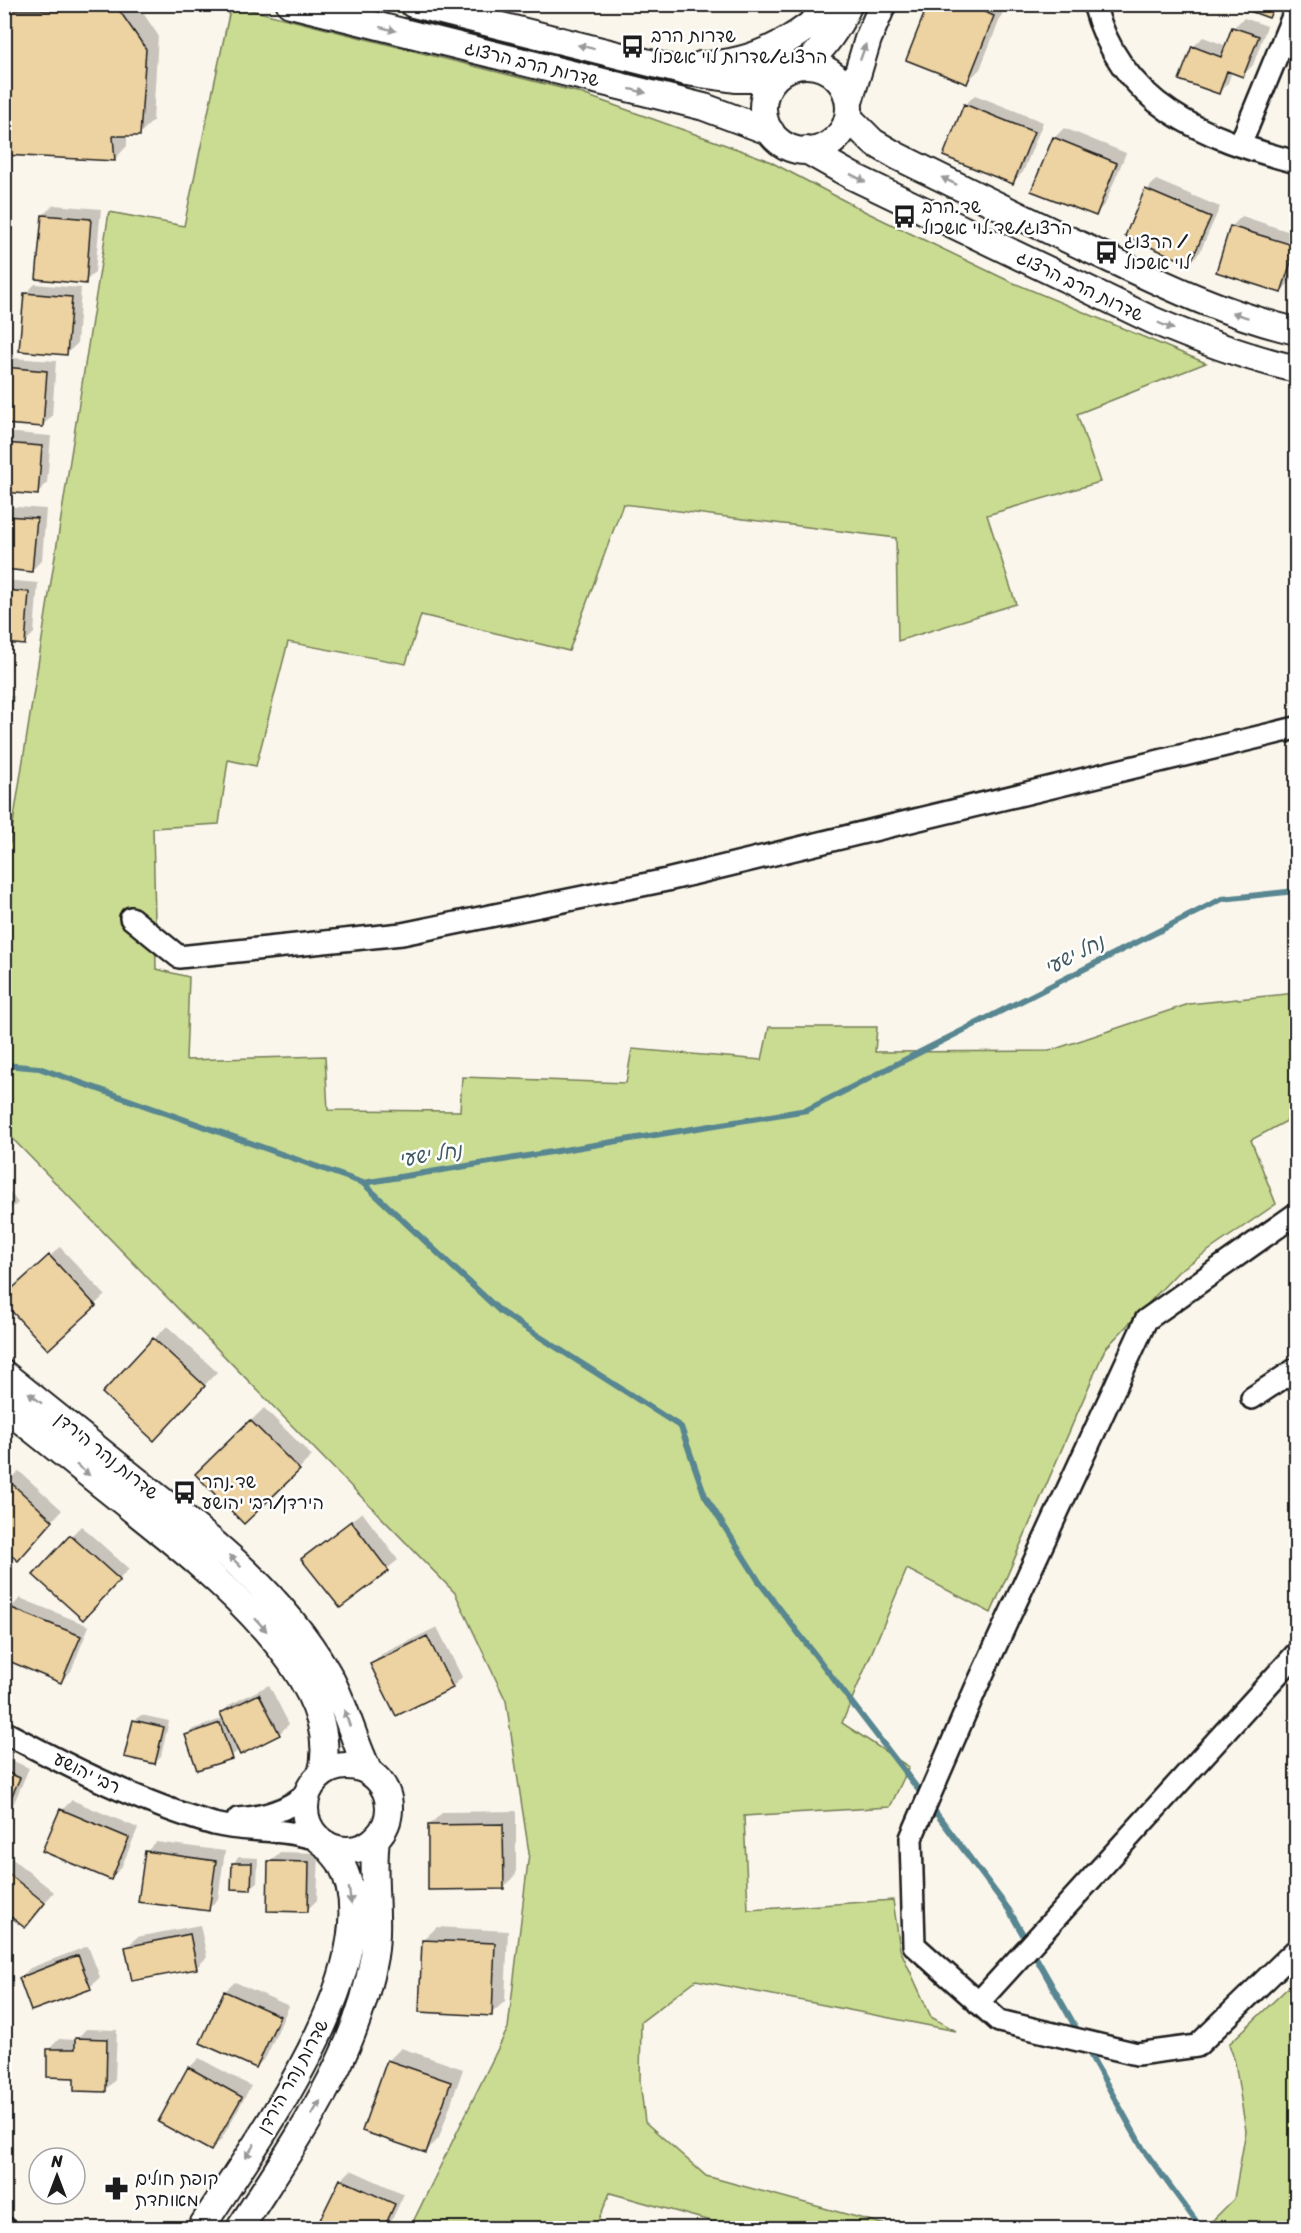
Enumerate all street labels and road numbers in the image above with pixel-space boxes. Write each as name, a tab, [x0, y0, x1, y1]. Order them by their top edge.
street label: שדרות הרב הרצוג	[461, 32, 603, 96]
street label: שדרות הרב הרצוג	[1011, 241, 1149, 331]
street label: שדרות נהר הירדן	[48, 1404, 166, 1508]
street label: רבי יהושע	[48, 1743, 126, 1803]
street label: שדרות נהר הירדן	[248, 2013, 338, 2139]

